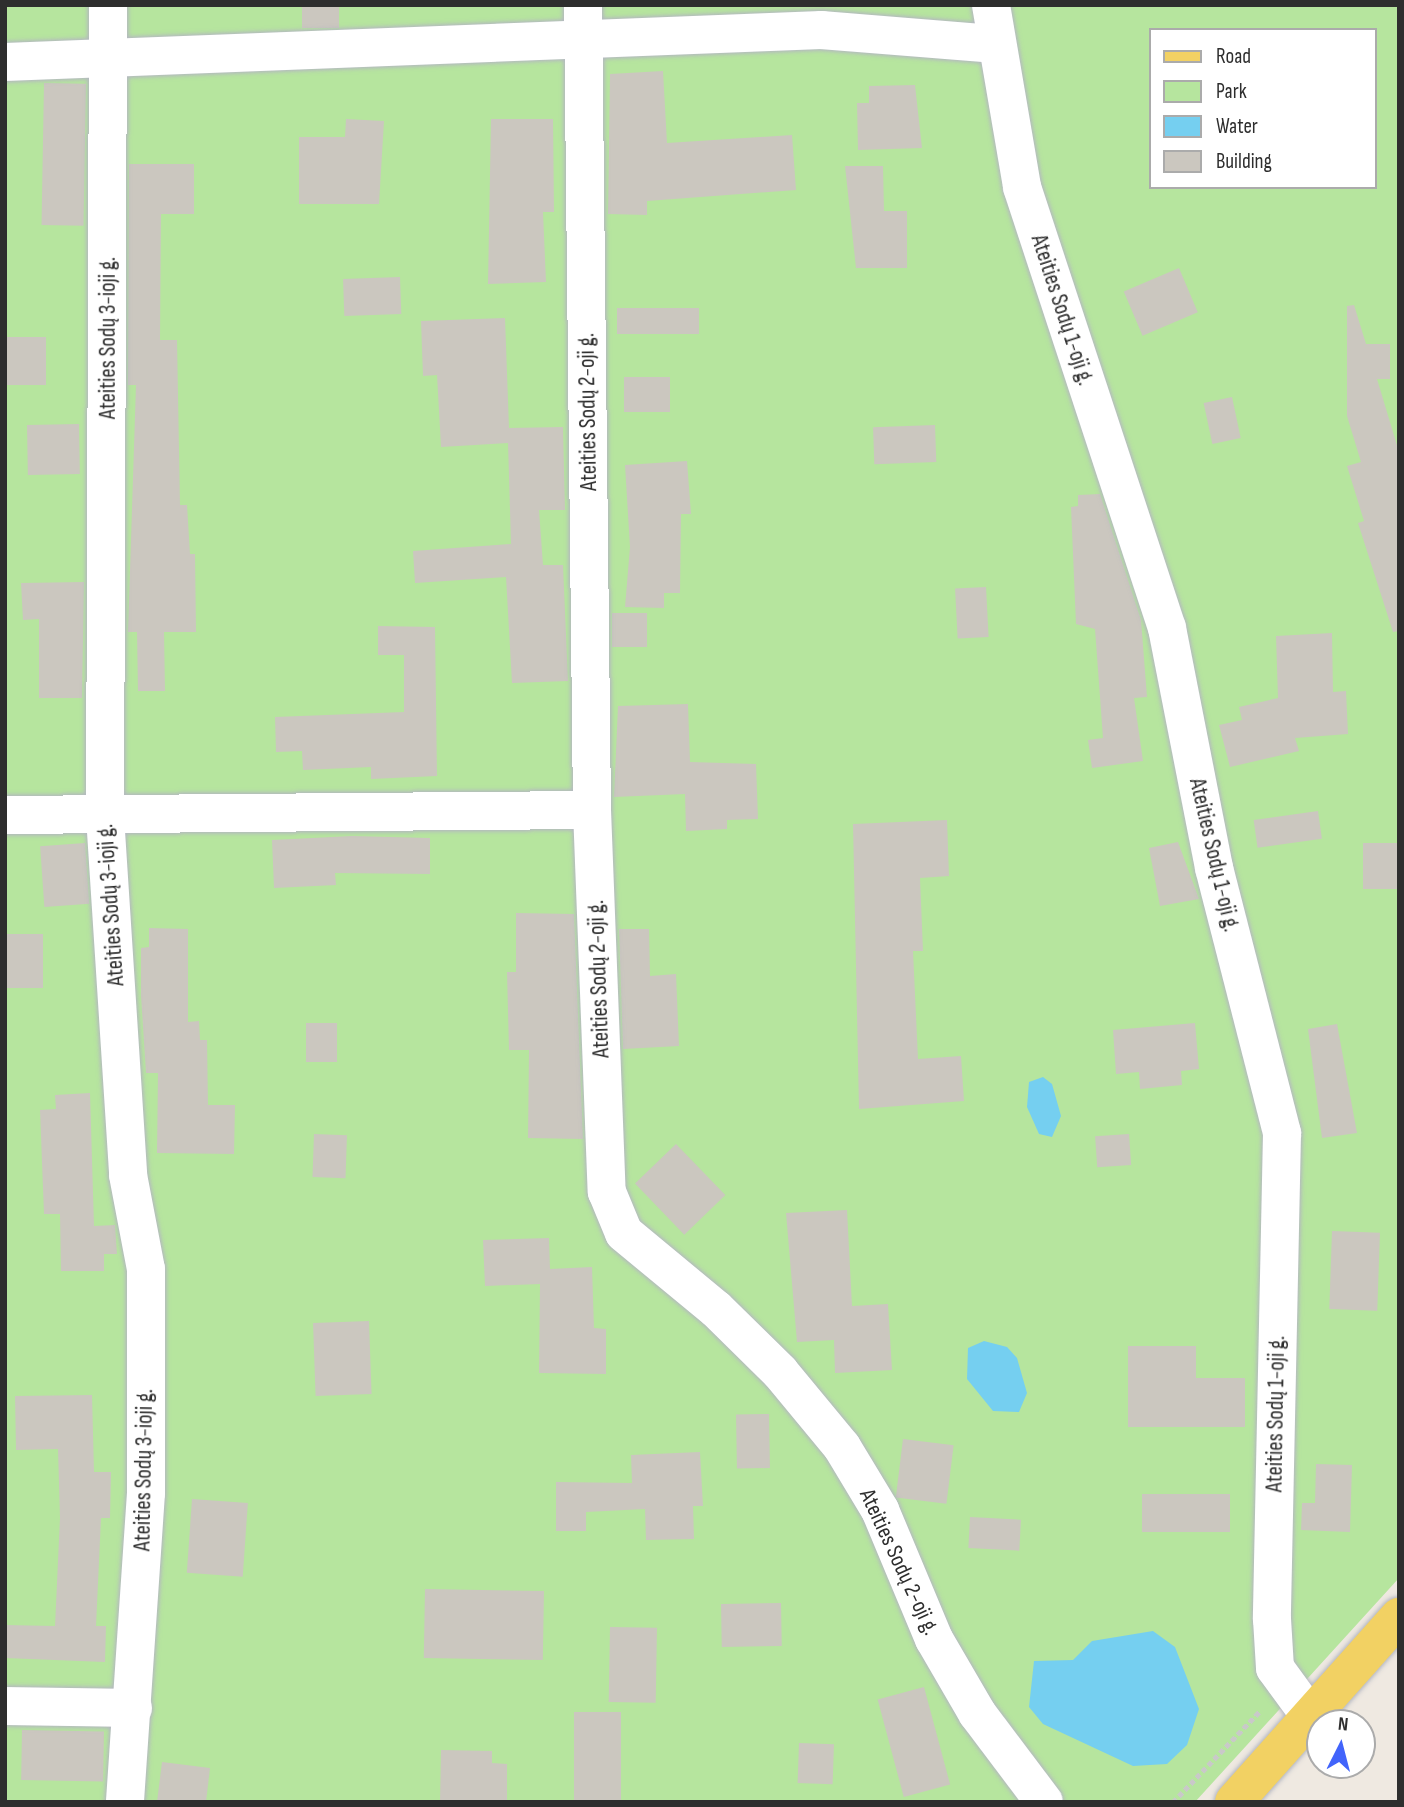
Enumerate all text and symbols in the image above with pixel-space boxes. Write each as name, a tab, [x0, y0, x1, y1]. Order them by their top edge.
legend	[1148, 28, 1376, 189]
text: Road	[1216, 44, 1251, 69]
text: Park	[1216, 79, 1247, 104]
text: Water	[1216, 114, 1258, 139]
text: Building	[1216, 149, 1272, 174]
street label: Ateities Sodų 1-oji g.	[1025, 231, 1099, 389]
street label: Ateities Sodų 3-ioji g.	[94, 257, 122, 419]
street label: Ateities Sodų 2-oji g.	[573, 333, 603, 491]
street label: Ateities Sodų 1-oji g.	[1183, 776, 1245, 934]
street label: Ateities Sodų 3-ioji g.	[92, 823, 130, 987]
street label: Ateities Sodų 2-oji g.	[582, 900, 616, 1058]
street label: Ateities Sodų 1-oji g.	[1261, 1335, 1291, 1493]
street label: Ateities Sodų 3-ioji g.	[129, 1389, 159, 1551]
street label: Ateities Sodų 2-oji g.	[853, 1485, 945, 1639]
north arrow	[1306, 1709, 1376, 1779]
text: N	[1337, 1713, 1349, 1737]

